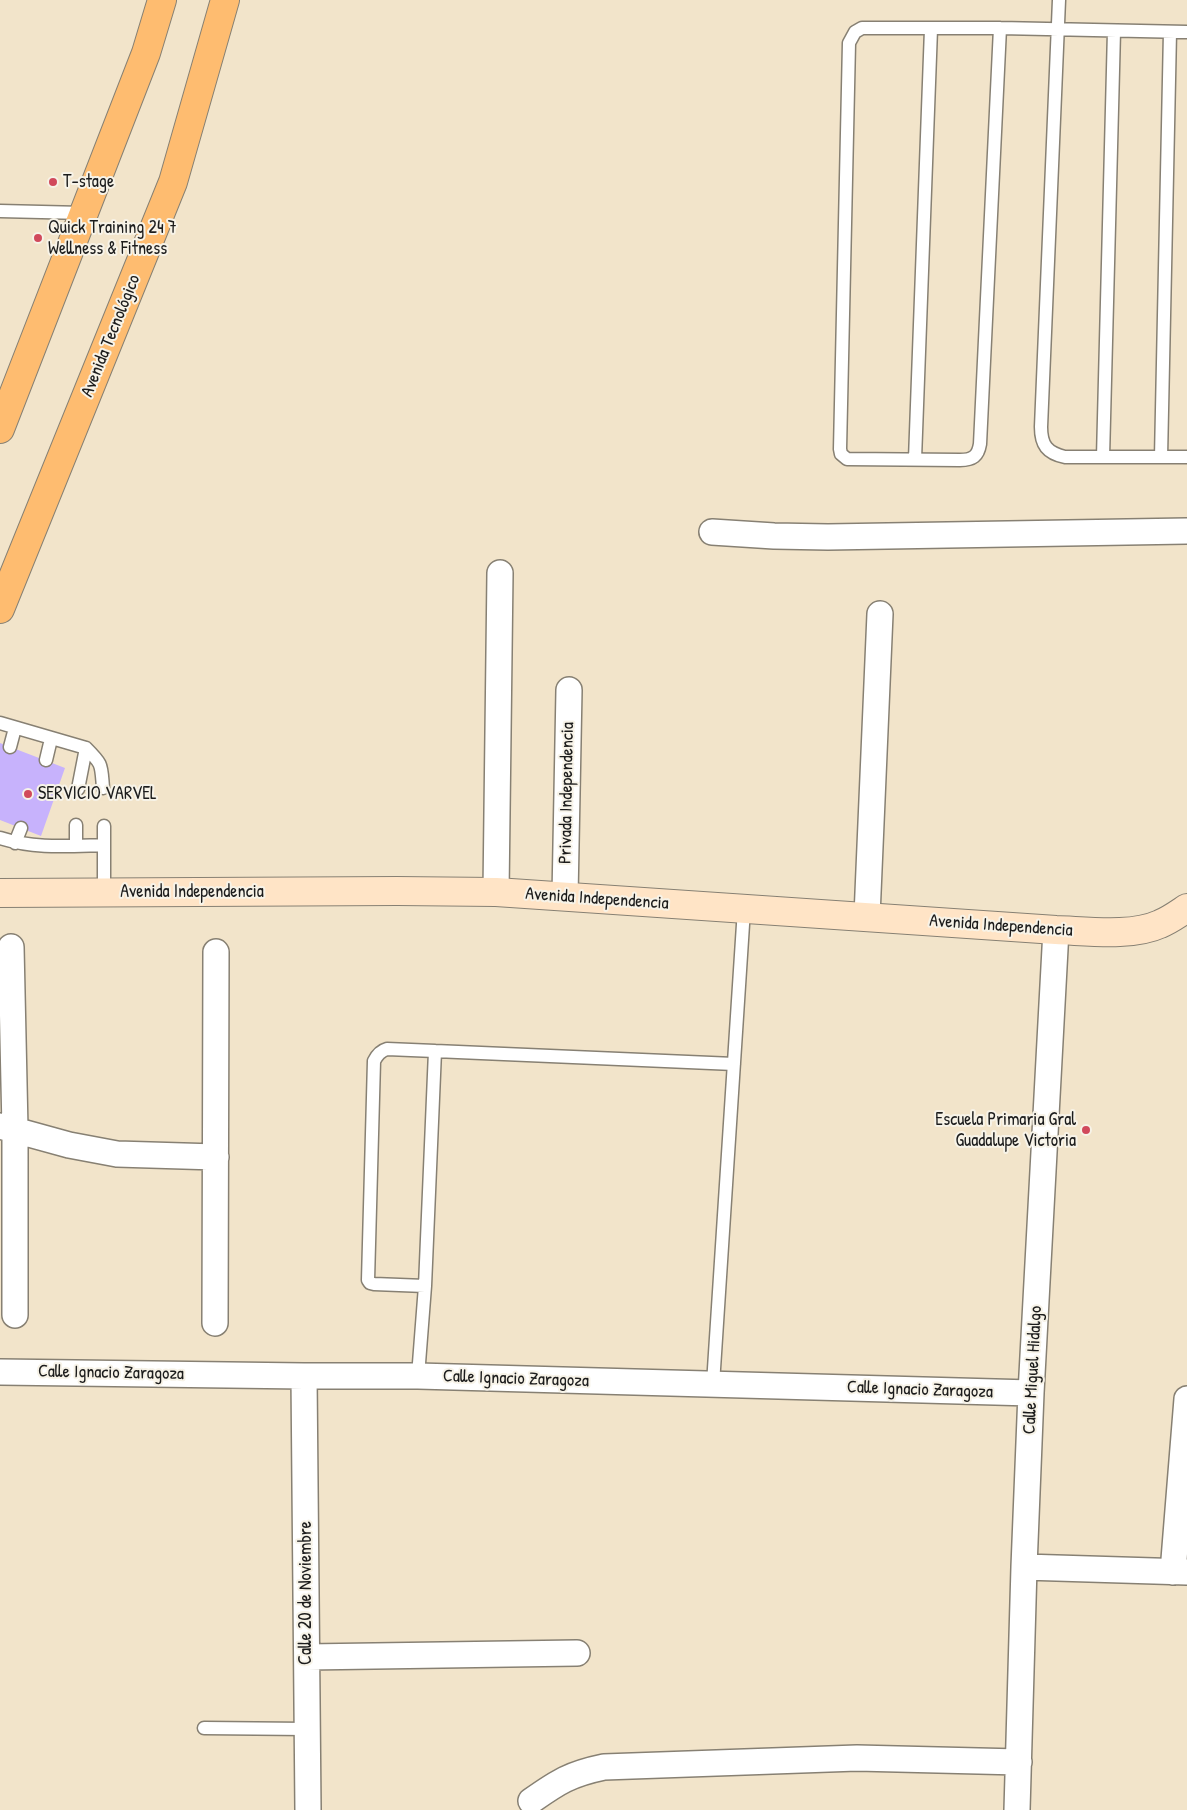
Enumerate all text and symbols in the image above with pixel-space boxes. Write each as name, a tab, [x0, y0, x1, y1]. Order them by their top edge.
place label: T-stage	[63, 171, 114, 193]
marker: T-stage	[47, 176, 59, 188]
place label: Quick Training 24 7 Wellness & Fitness	[48, 217, 177, 260]
marker: Quick Training 24 7 Wellness & Fitness	[32, 232, 44, 244]
street label: Avenida Tecnológico	[77, 272, 145, 400]
street label: Privada Independencia	[555, 722, 579, 864]
place label: SERVICIO VARVEL	[38, 783, 157, 805]
marker: SERVICIO VARVEL	[22, 788, 34, 800]
street label: Avenida Independencia	[120, 881, 264, 903]
street label: Avenida Independencia	[525, 883, 669, 915]
street label: Avenida Independencia	[929, 910, 1073, 942]
place label: Escuela Primaria Gral Guadalupe Victoria	[935, 1109, 1076, 1152]
marker: Escuela Primaria Gral Guadalupe Victoria	[1080, 1124, 1092, 1136]
street label: Calle Miguel Hidalgo	[1019, 1305, 1047, 1435]
street label: Calle Ignacio Zaragoza	[38, 1361, 184, 1385]
street label: Calle Ignacio Zaragoza	[443, 1366, 589, 1392]
street label: Calle Ignacio Zaragoza	[847, 1377, 993, 1403]
street label: Calle 20 de Noviembre	[295, 1521, 317, 1665]

